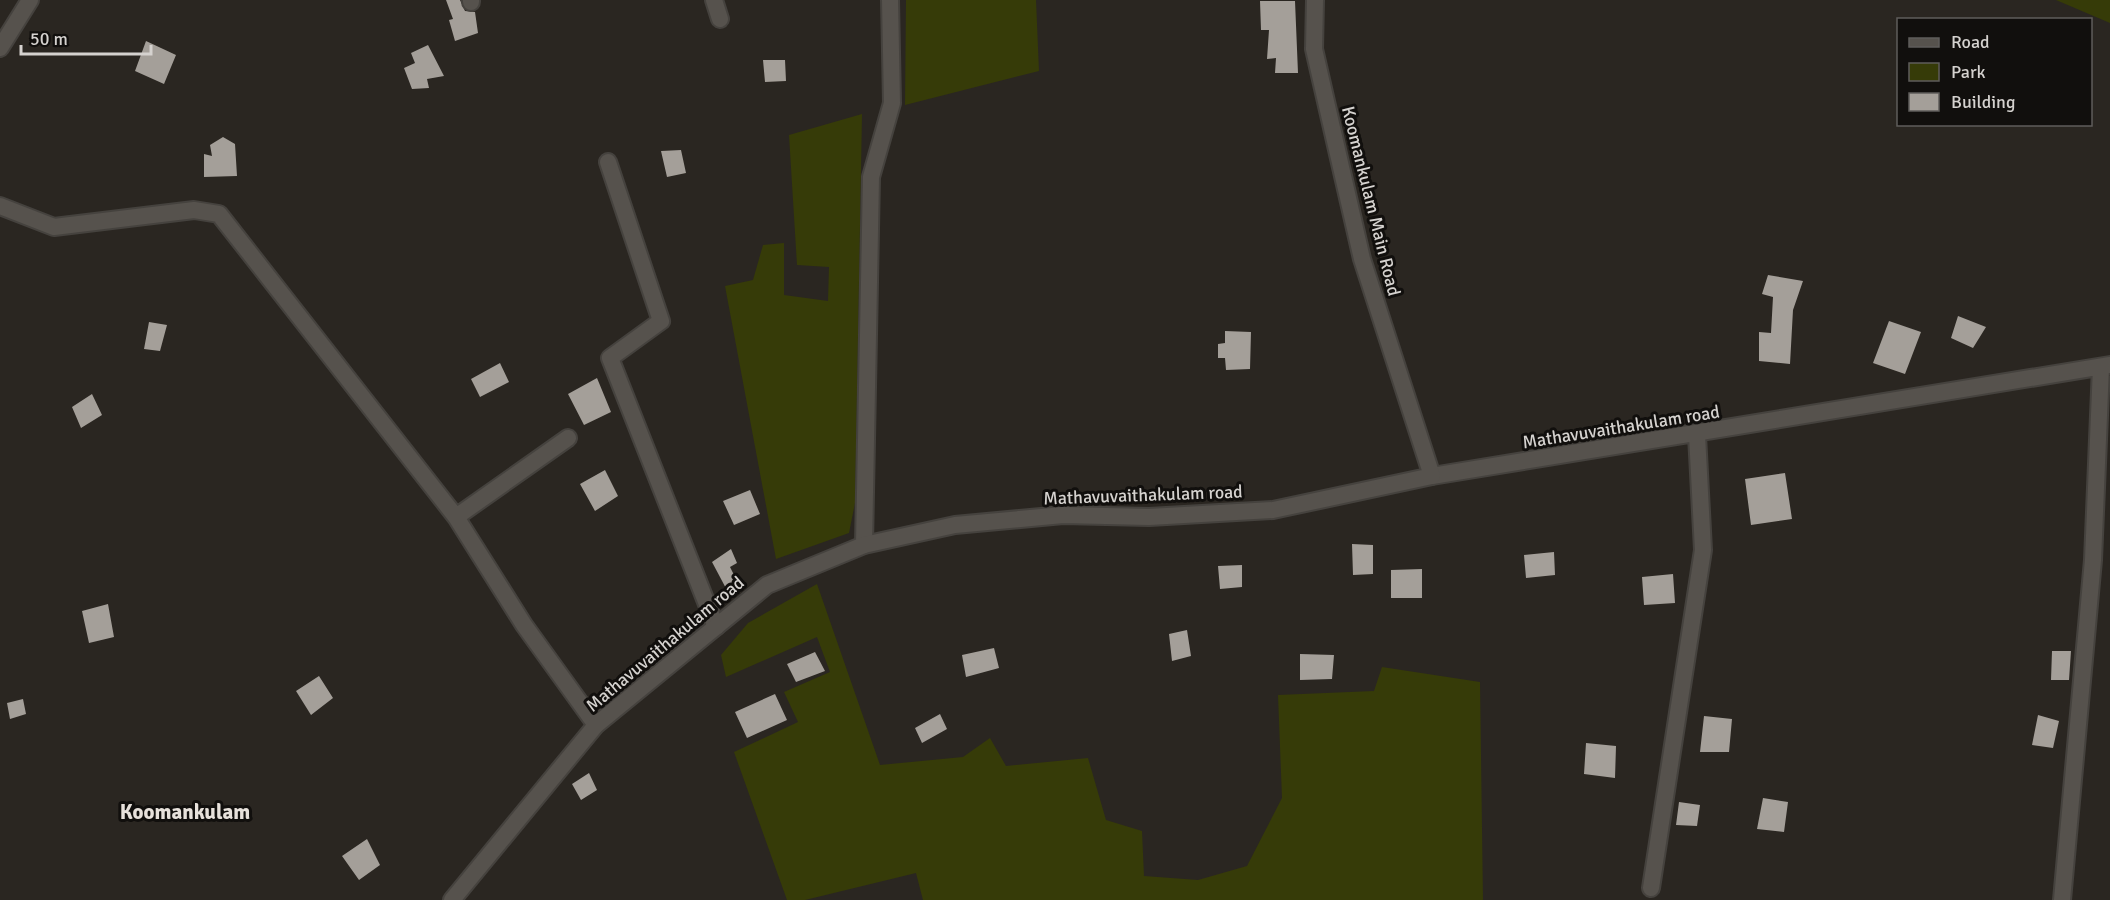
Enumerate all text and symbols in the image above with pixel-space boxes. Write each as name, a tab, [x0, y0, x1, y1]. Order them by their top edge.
scale bar	[21, 18, 152, 56]
legend	[1897, 18, 2092, 126]
text: 50 m	[30, 28, 68, 50]
text: Road	[1951, 31, 1990, 53]
text: Park	[1951, 61, 1986, 83]
text: Building	[1951, 91, 2015, 113]
street label: Koomankulam Main Road	[1337, 104, 1405, 298]
street label: Mathavuvaithakulam road	[1521, 401, 1721, 453]
street label: Mathavuvaithakulam road	[1043, 481, 1243, 509]
street label: Mathavuvaithakulam road	[582, 572, 748, 716]
district label: Koomankulam	[120, 799, 250, 825]

